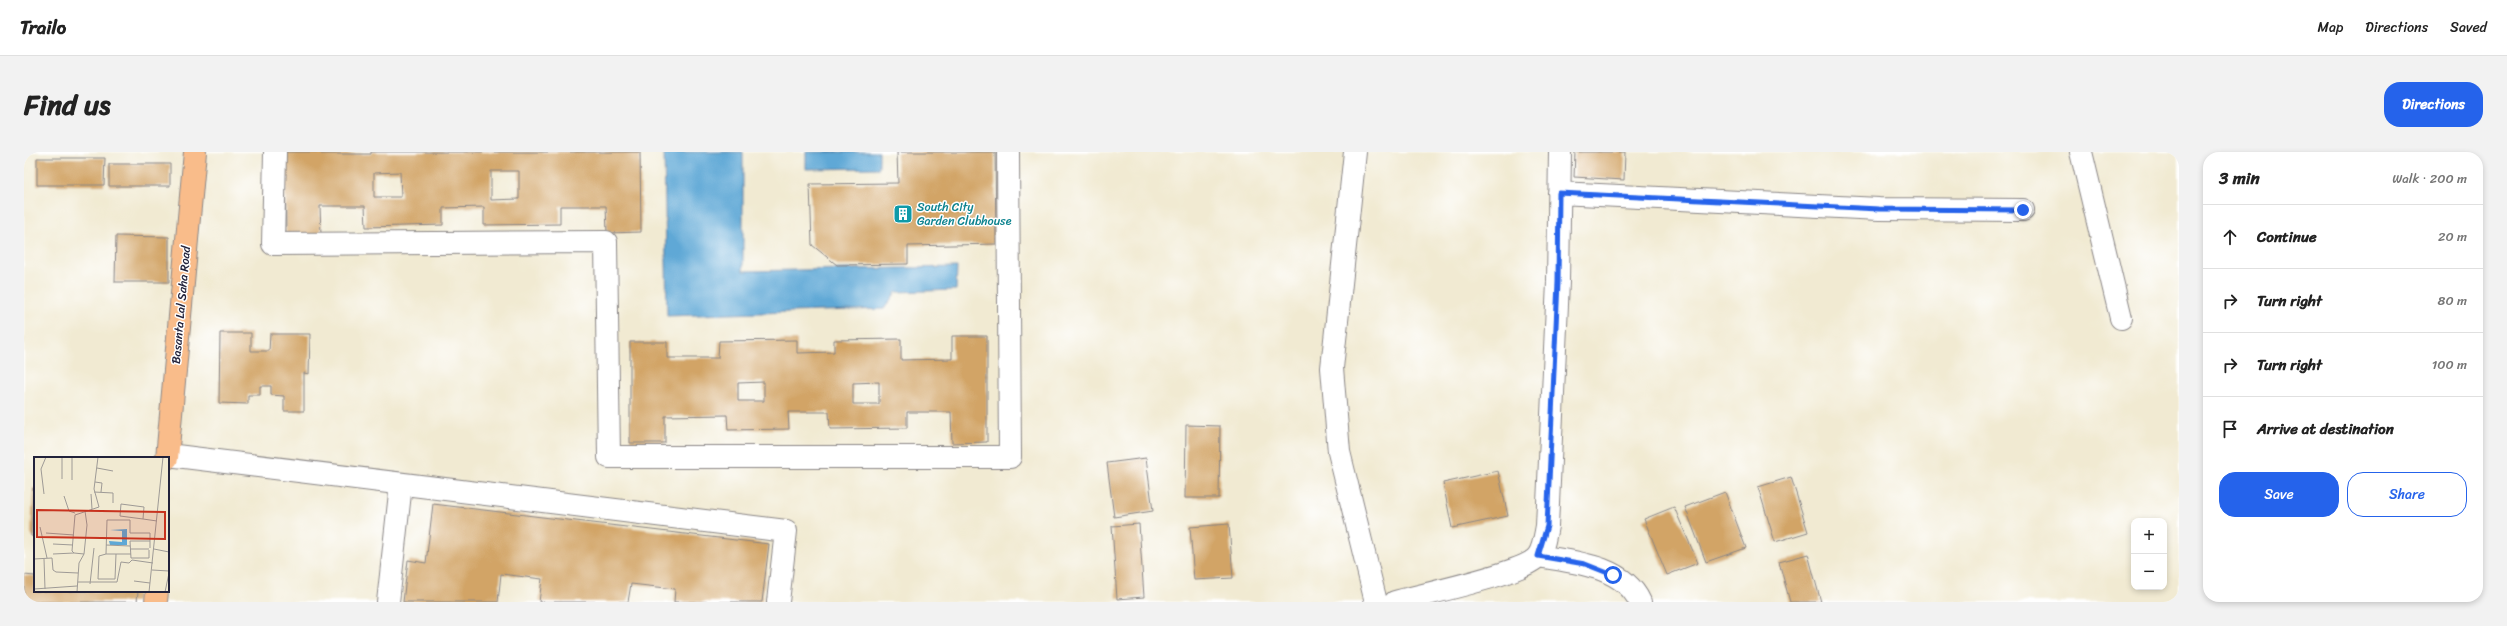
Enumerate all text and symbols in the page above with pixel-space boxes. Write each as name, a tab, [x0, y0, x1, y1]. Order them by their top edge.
text: Trailo	[20, 11, 66, 44]
text: Map	[2317, 15, 2343, 40]
text: Directions	[2365, 15, 2428, 40]
text: Saved	[2450, 15, 2487, 40]
text: Find us	[24, 80, 111, 129]
button: Directions	[2384, 82, 2483, 127]
text: 3 min	[2219, 163, 2260, 193]
text: Walk · 200 m	[2392, 167, 2467, 190]
place label: South City Garden Clubhouse	[917, 196, 1012, 232]
route end	[2014, 201, 2032, 219]
building icon: South City Garden Clubhouse	[892, 203, 914, 225]
text: Continue	[2257, 224, 2317, 250]
text: 20 m	[2438, 225, 2467, 248]
icon: ahead	[2219, 226, 2241, 248]
street label: Basanta Lal Saha Road	[165, 244, 197, 365]
text: Turn right	[2257, 288, 2322, 314]
text: 80 m	[2438, 289, 2467, 312]
icon: right	[2219, 290, 2241, 312]
text: Turn right	[2257, 352, 2322, 378]
text: 100 m	[2432, 353, 2467, 376]
icon: right	[2219, 354, 2241, 376]
text: Arrive at destination	[2257, 416, 2394, 442]
icon: arrive	[2219, 418, 2241, 440]
inset map	[34, 457, 169, 592]
button: Save	[2219, 472, 2339, 517]
button: Share	[2347, 472, 2467, 517]
map controls	[2131, 518, 2167, 590]
button: +	[2131, 518, 2167, 554]
button: −	[2131, 554, 2167, 590]
route start	[1604, 566, 1622, 584]

